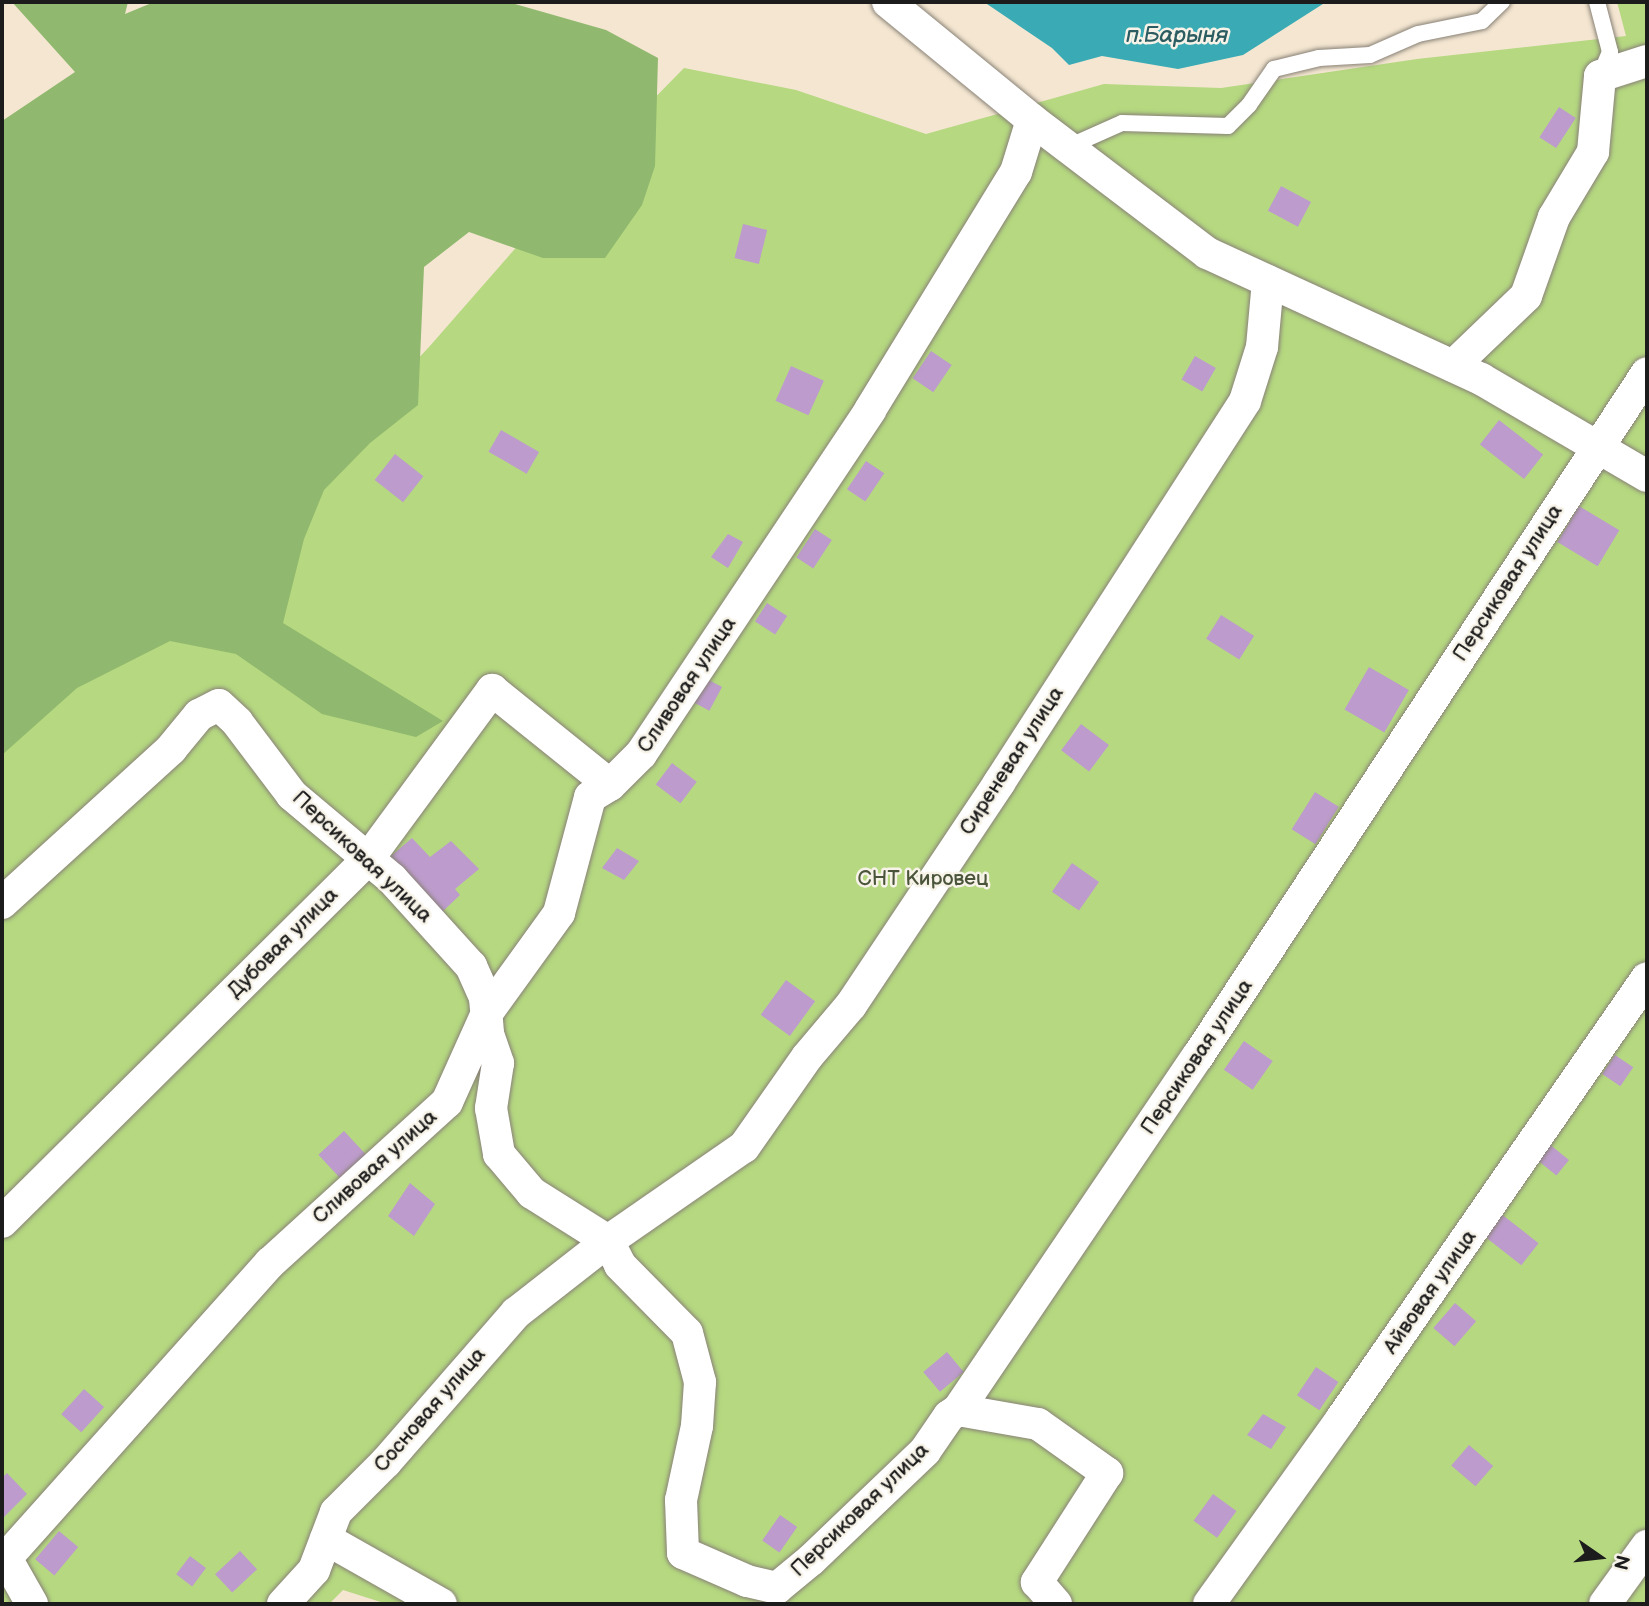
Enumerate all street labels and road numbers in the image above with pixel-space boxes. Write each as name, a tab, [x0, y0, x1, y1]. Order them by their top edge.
street label: Персиковая улица	[1448, 500, 1568, 666]
street label: Сливовая улица	[632, 612, 742, 758]
street label: Сиреневая улица	[955, 682, 1069, 840]
street label: Персиковая улица	[287, 786, 437, 928]
street label: Дубовая улица	[223, 883, 343, 1003]
street label: Персиковая улица	[1136, 975, 1258, 1139]
street label: Сливовая улица	[308, 1105, 442, 1229]
street label: Айвовая улица	[1378, 1225, 1482, 1359]
street label: Сосновая улица	[369, 1342, 491, 1478]
street label: Персиковая улица	[786, 1438, 934, 1582]

